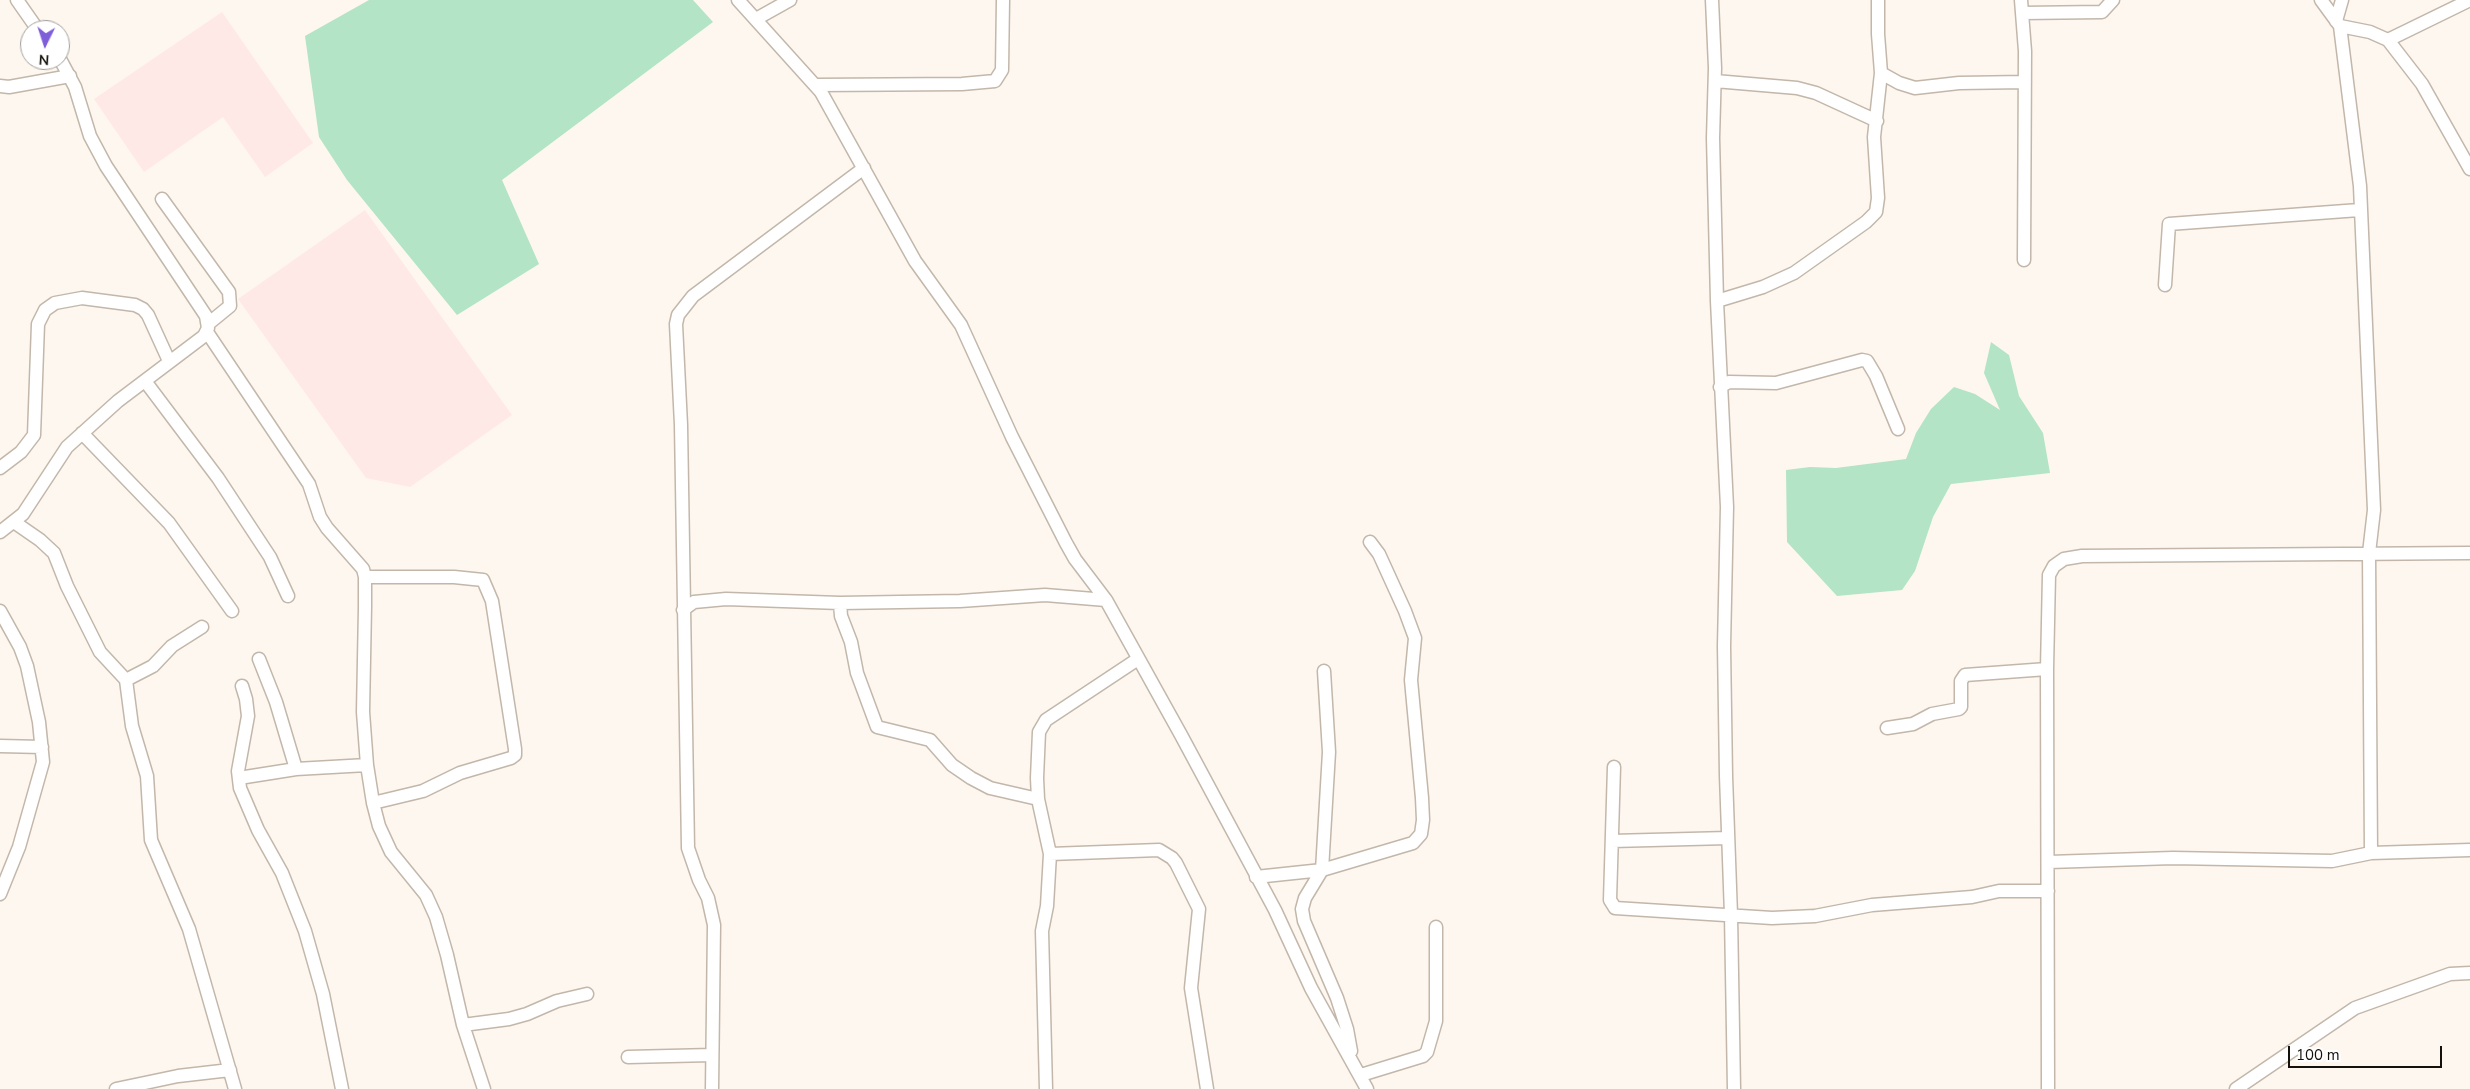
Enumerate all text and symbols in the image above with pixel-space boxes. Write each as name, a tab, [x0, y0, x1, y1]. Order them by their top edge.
north arrow	[20, 20, 70, 70]
text: N	[38, 50, 50, 69]
scale bar	[2290, 1036, 2444, 1068]
text: 100 m	[2296, 1045, 2340, 1065]

